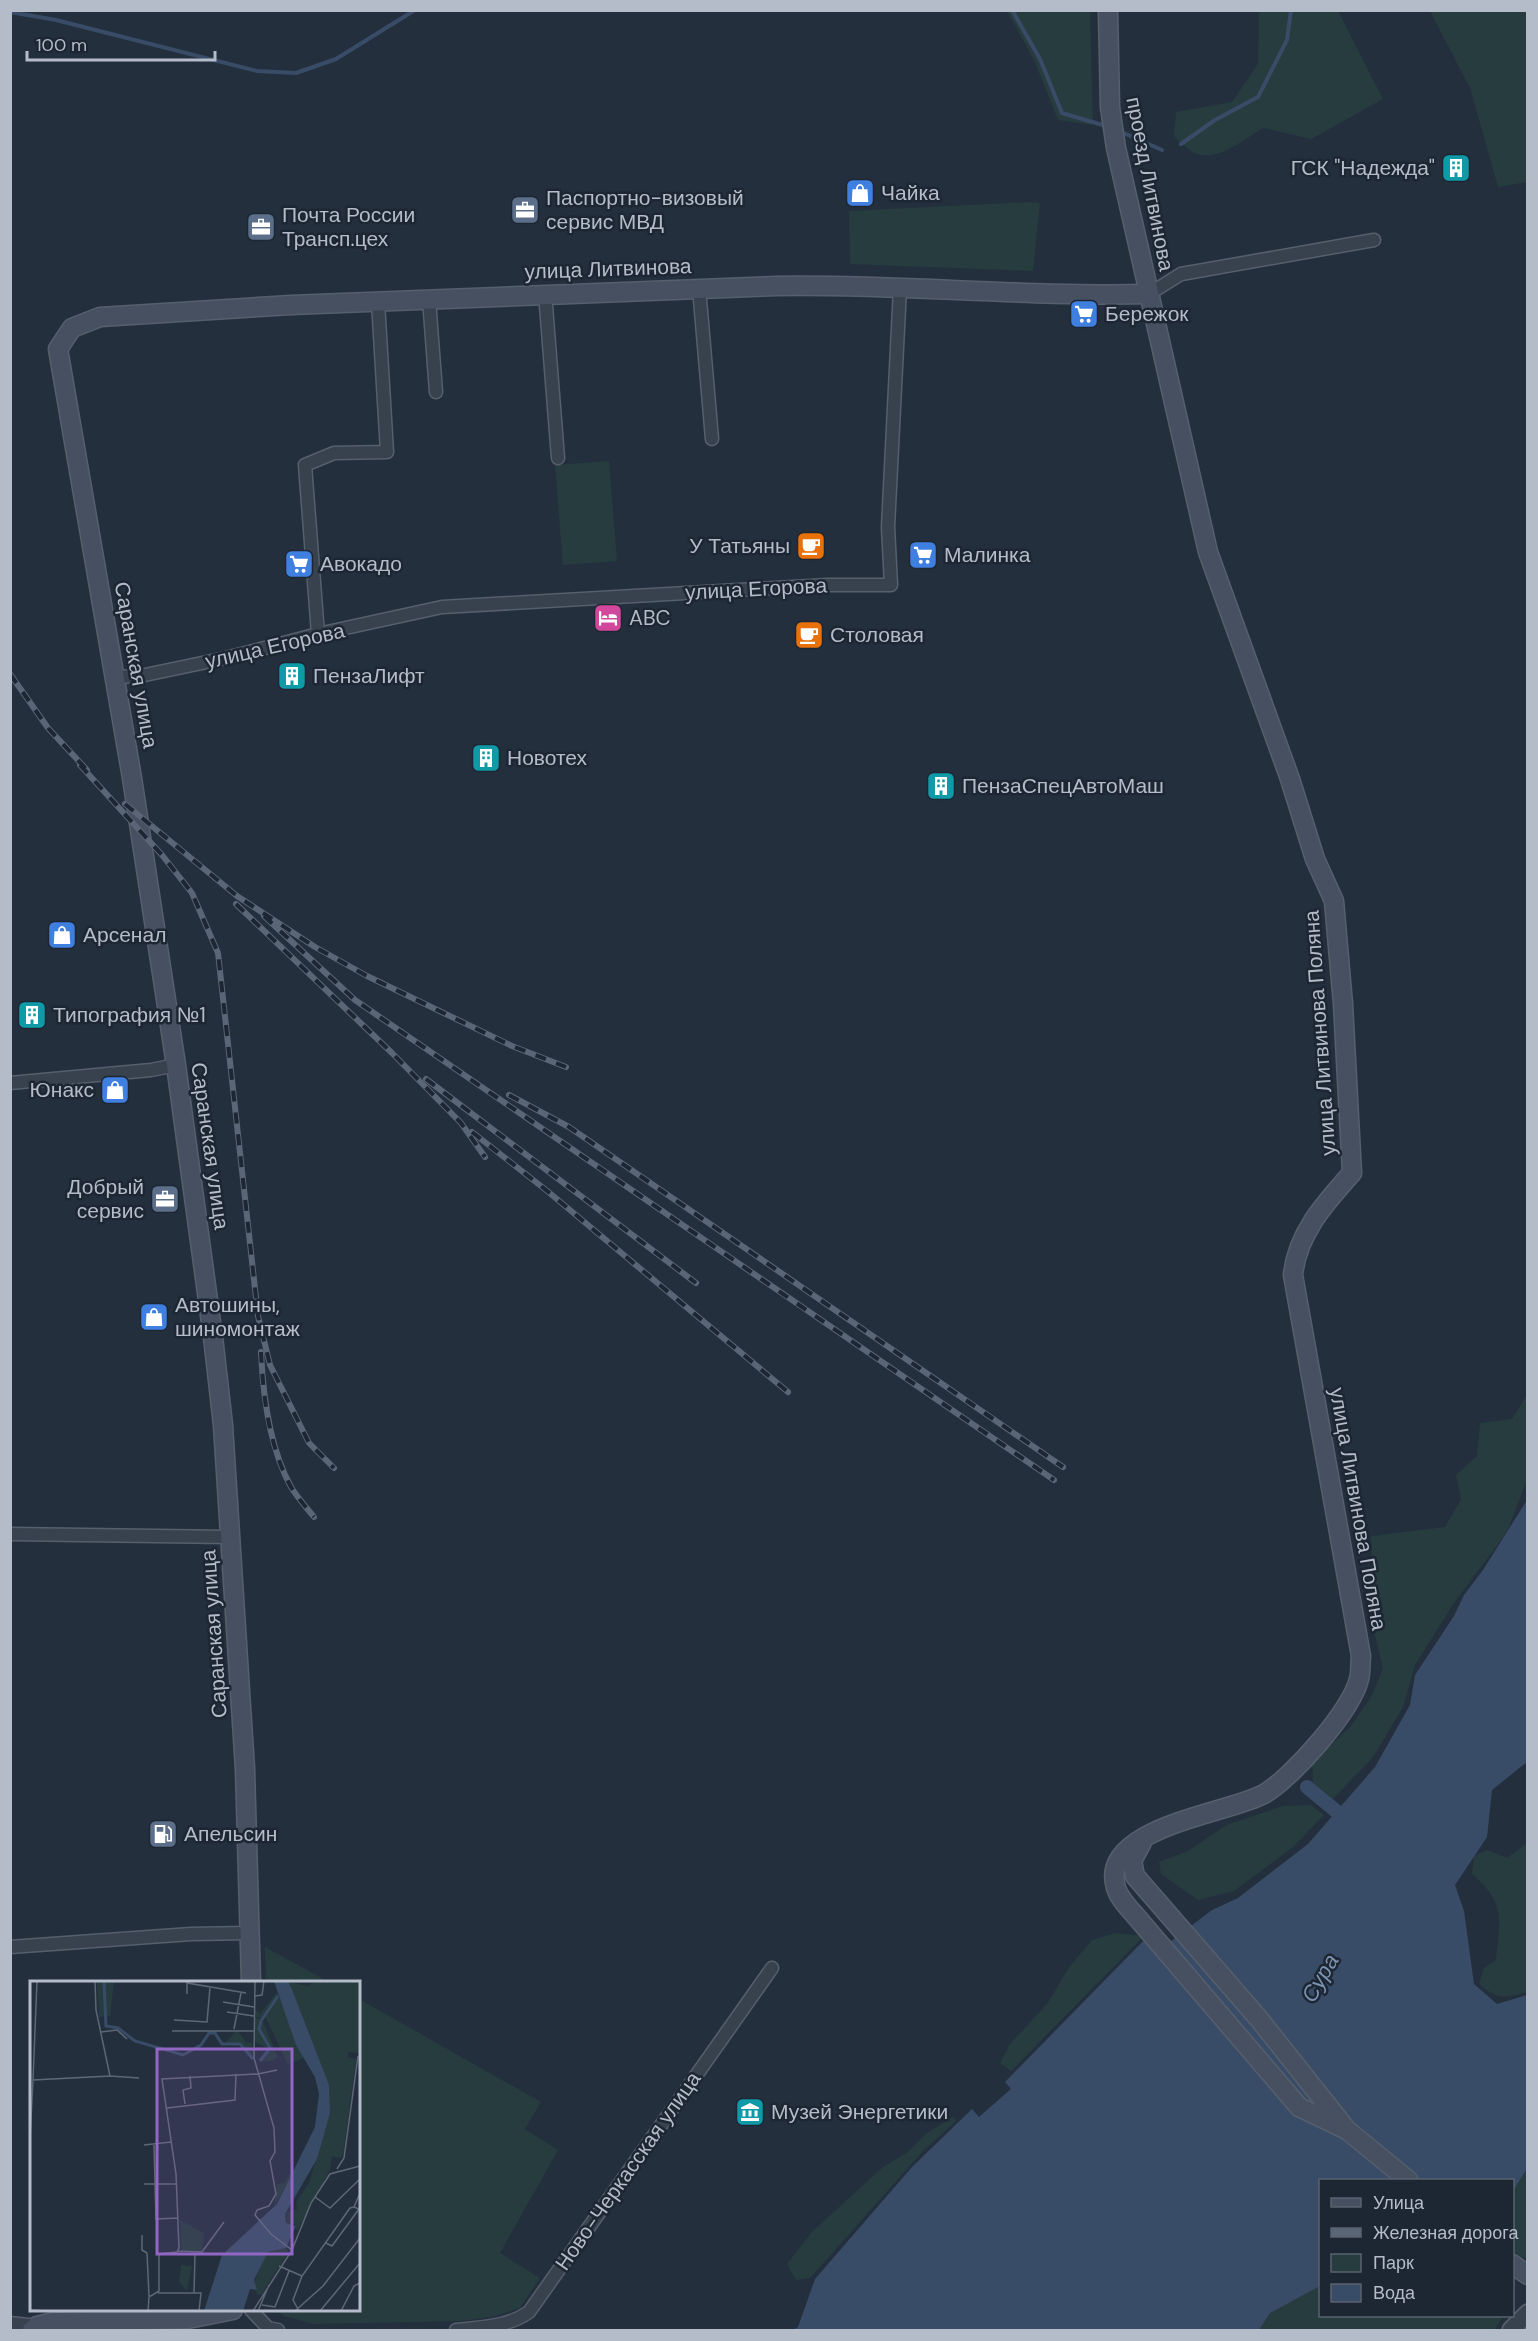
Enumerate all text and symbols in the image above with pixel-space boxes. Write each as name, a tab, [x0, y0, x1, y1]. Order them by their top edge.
scale bar	[27, 24, 214, 62]
text: 100 m	[36, 33, 87, 57]
street label: проезд Литвинова	[1119, 95, 1181, 274]
building icon: ГСК "Надежда"	[1440, 152, 1472, 184]
place label: ГСК "Надежда"	[1291, 154, 1435, 182]
shop icon: Чайка	[844, 177, 876, 209]
place label: Чайка	[881, 179, 940, 207]
place label: Паспортно-визовый сервис МВД	[546, 184, 744, 236]
office icon: Паспортно-визовый сервис МВД	[509, 194, 541, 226]
place label: Почта России Трансп.цех	[282, 201, 415, 253]
office icon: Почта России Трансп.цех	[245, 211, 277, 243]
street label: улица Литвинова	[524, 252, 692, 286]
supermarket icon: Бережок	[1068, 298, 1100, 330]
place label: Бережок	[1105, 300, 1189, 328]
cafe icon: У Татьяны	[795, 530, 827, 562]
place label: У Татьяны	[689, 532, 790, 560]
supermarket icon: Малинка	[907, 539, 939, 571]
place label: Малинка	[944, 541, 1031, 569]
supermarket icon: Авокадо	[283, 548, 315, 580]
place label: Авокадо	[320, 550, 402, 578]
street label: улица Егорова	[684, 571, 828, 607]
street label: Саранская улица	[108, 580, 164, 751]
hotel icon: ABC	[592, 602, 624, 634]
place label: ABC	[629, 604, 671, 632]
street label: улица Егорова	[203, 616, 348, 676]
cafe icon: Столовая	[793, 619, 825, 651]
place label: Столовая	[830, 621, 924, 649]
building icon: ПензаЛифт	[276, 660, 308, 692]
place label: ПензаЛифт	[313, 662, 425, 690]
building icon: Новотех	[470, 742, 502, 774]
place label: Новотех	[507, 744, 588, 772]
building icon: ПензаСпецАвтоМаш	[925, 770, 957, 802]
place label: ПензаСпецАвтоМаш	[962, 772, 1164, 800]
street label: улица Литвинова Поляна	[1297, 909, 1343, 1157]
shop icon: Арсенал	[46, 919, 78, 951]
place label: Арсенал	[83, 921, 166, 949]
building icon: Типография №1	[16, 999, 48, 1031]
place label: Типография №1	[53, 1001, 206, 1029]
street label: Саранская улица	[184, 1061, 236, 1232]
shop icon: Юнакс	[99, 1074, 131, 1106]
place label: Юнакс	[30, 1076, 94, 1104]
place label: Добрый сервис	[67, 1173, 144, 1225]
office icon: Добрый сервис	[149, 1183, 181, 1215]
place label: Автошины, шиномонтаж	[175, 1291, 300, 1343]
shop icon: Автошины, шиномонтаж	[138, 1301, 170, 1333]
street label: улица Литвинова Поляна	[1323, 1385, 1393, 1633]
street label: Саранская улица	[194, 1549, 234, 1719]
fuel station icon: Апельсин	[147, 1818, 179, 1850]
place label: Апельсин	[184, 1820, 277, 1848]
water label: Сура	[1295, 1949, 1345, 2007]
inset map	[30, 1981, 360, 2311]
street label: Ново-Черкасская улица	[549, 2066, 707, 2276]
museum icon: Музей Энергетики	[734, 2096, 766, 2128]
place label: Музей Энергетики	[771, 2098, 948, 2126]
legend	[1319, 2179, 1514, 2317]
text: Улица	[1373, 2191, 1425, 2215]
text: Железная дорога	[1373, 2221, 1519, 2245]
text: Парк	[1373, 2251, 1414, 2275]
text: Вода	[1373, 2281, 1416, 2305]

